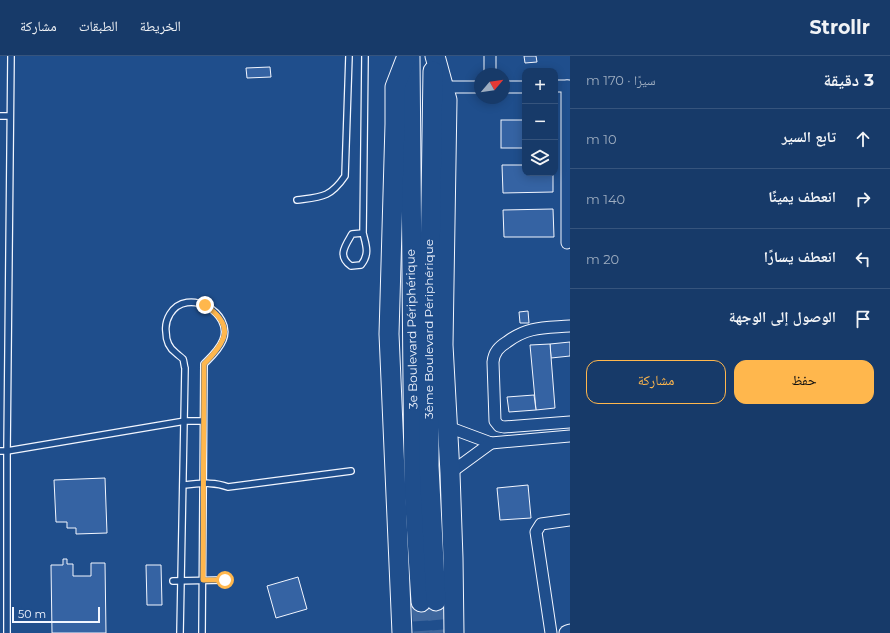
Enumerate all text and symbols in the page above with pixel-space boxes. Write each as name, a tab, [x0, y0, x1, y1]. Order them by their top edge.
text: Strollr	[810, 16, 870, 39]
text: مشاركة	[20, 17, 57, 35]
text: الطبقات	[79, 17, 118, 35]
text: الخريطة	[140, 17, 181, 35]
north arrow	[474, 68, 510, 104]
map controls	[522, 68, 558, 176]
button: +	[522, 68, 558, 104]
text: 3 دقيقة	[823, 70, 874, 90]
text: سيرًا · 170 m	[586, 72, 656, 88]
button: −	[522, 104, 558, 140]
text: تابع السير	[782, 127, 836, 146]
icon: ahead	[852, 128, 874, 150]
text: 10 m	[586, 131, 617, 147]
button: layers	[522, 140, 558, 176]
text: انعطف يمينًا	[768, 187, 836, 206]
icon: right	[852, 188, 874, 210]
text: 140 m	[586, 191, 625, 207]
street label: 3ème Boulevard Périphérique	[421, 239, 436, 419]
text: انعطف يسارًا	[764, 247, 836, 266]
icon: left	[852, 248, 874, 270]
street label: 3e Boulevard Périphérique	[403, 249, 420, 409]
text: 20 m	[586, 251, 619, 267]
route end	[196, 296, 214, 314]
text: الوصول إلى الوجهة	[729, 307, 836, 326]
icon: arrive	[852, 308, 874, 330]
button: مشاركة	[586, 360, 726, 404]
button: حفظ	[734, 360, 874, 404]
route start	[216, 571, 234, 589]
scale bar	[12, 605, 100, 624]
text: 50 m	[18, 607, 46, 621]

